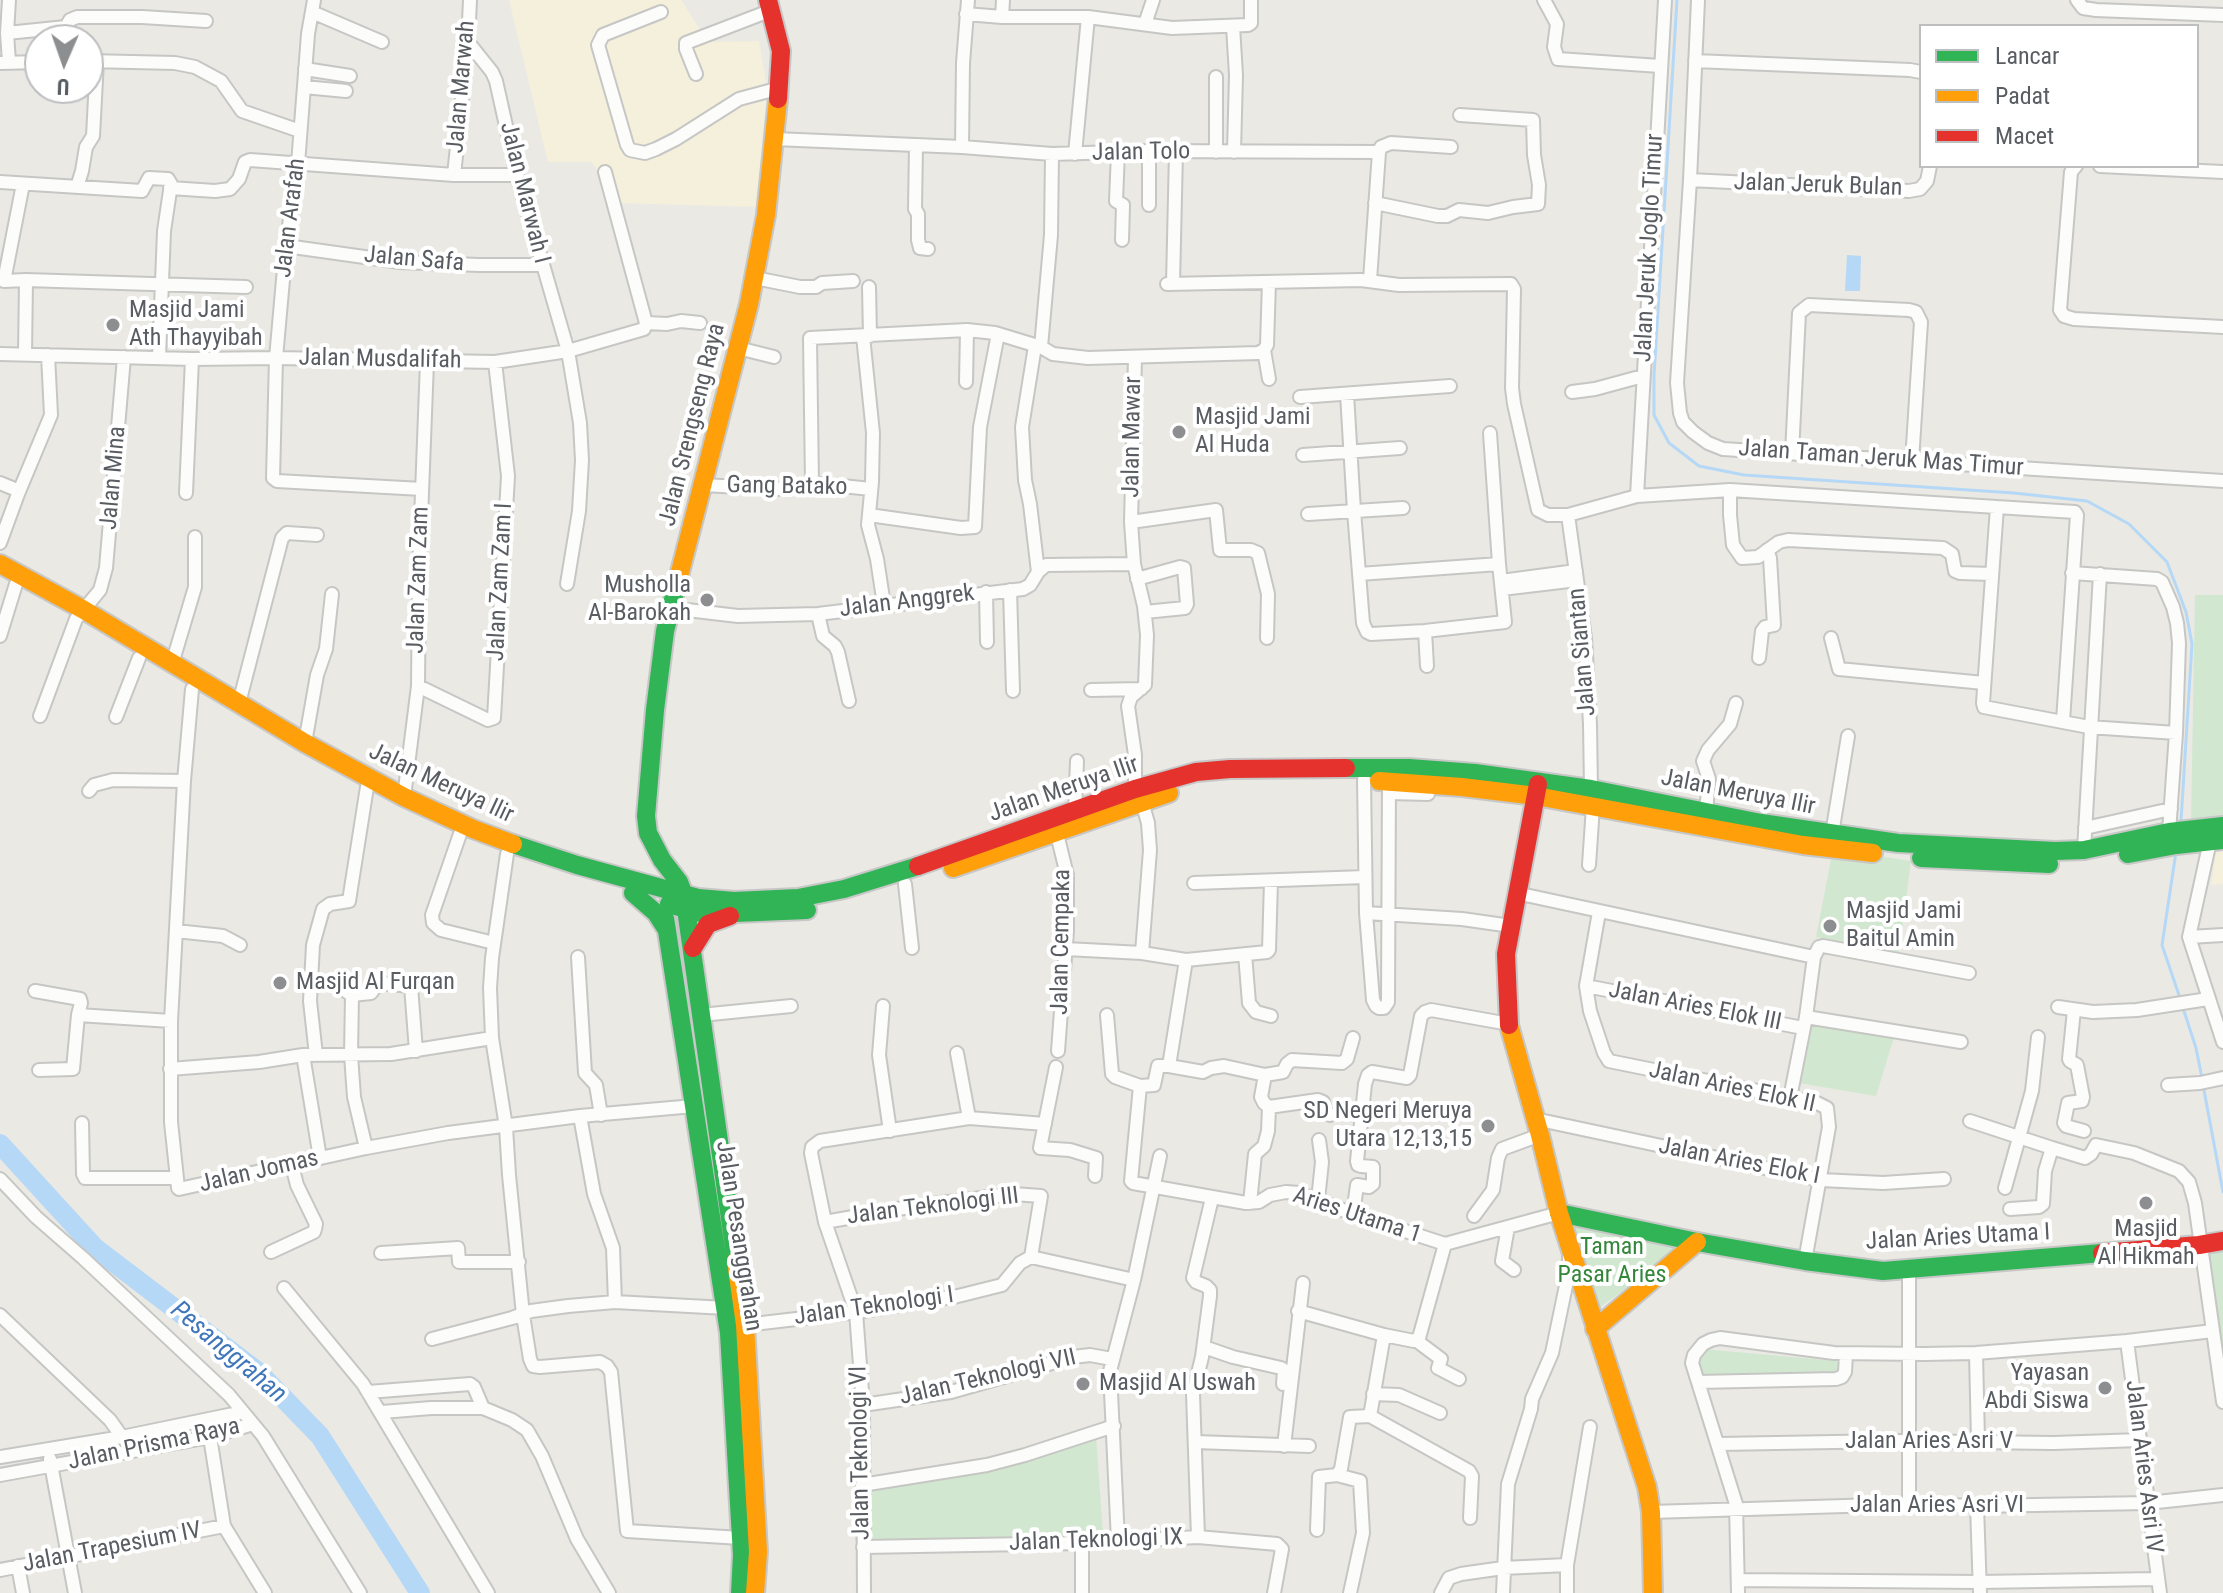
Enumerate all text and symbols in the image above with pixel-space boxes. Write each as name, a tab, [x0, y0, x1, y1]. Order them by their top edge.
street label: Jalan Marwah	[442, 19, 482, 155]
north arrow	[24, 24, 104, 104]
legend	[1919, 24, 2199, 168]
text: Lancar	[1995, 42, 2059, 70]
text: U	[57, 74, 70, 99]
text: Padat	[1995, 82, 2050, 110]
street label: Jalan Marwah I	[493, 119, 555, 267]
text: Macet	[1995, 122, 2054, 150]
street label: Jalan Jeruk Joglo Timur	[1630, 133, 1670, 363]
street label: Jalan Tolo	[1092, 138, 1190, 168]
street label: Jalan Arafah	[269, 157, 313, 279]
street label: Jalan Jeruk Bulan	[1733, 169, 1903, 203]
street label: Jalan Safa	[363, 241, 465, 279]
place label: Masjid Jami Ath Thayyibah	[129, 297, 263, 353]
marker: Masjid Jami Ath Thayyibah	[104, 316, 122, 334]
street label: Jalan Srengseng Raya	[654, 321, 732, 529]
street label: Jalan Musdalifah	[298, 344, 462, 376]
street label: Jalan Mawar	[1118, 376, 1148, 498]
place label: Masjid Jami Al Huda	[1195, 404, 1311, 460]
marker: Masjid Jami Al Huda	[1170, 423, 1188, 441]
street label: Jalan Mina	[95, 425, 133, 531]
street label: Jalan Taman Jeruk Mas Timur	[1737, 435, 2025, 483]
street label: Gang Batako	[726, 472, 848, 502]
street label: Jalan Zam Zam I	[482, 502, 520, 662]
street label: Jalan Zam Zam	[402, 506, 436, 654]
place label: Musholla Al-Barokah	[588, 572, 691, 628]
street label: Jalan Anggrek	[838, 579, 976, 625]
street label: Jalan Siantan	[1563, 587, 1603, 717]
marker: Musholla Al-Barokah	[698, 591, 716, 609]
street label: Jalan Meruya Ilir	[364, 738, 518, 830]
street label: Jalan Meruya Ilir	[985, 751, 1143, 829]
street label: Jalan Meruya Ilir	[1658, 764, 1818, 822]
street label: Jalan Cempaka	[1046, 869, 1078, 1015]
place label: Masjid Jami Baitul Amin	[1846, 898, 1962, 954]
marker: Masjid Jami Baitul Amin	[1821, 917, 1839, 935]
place label: Masjid Al Furqan	[296, 969, 455, 997]
marker: Masjid Al Furqan	[271, 974, 289, 992]
street label: Jalan Aries Elok III	[1606, 976, 1784, 1038]
street label: Jalan Aries Elok II	[1646, 1056, 1818, 1120]
place label: SD Negeri Meruya Utara 12,13,15	[1303, 1098, 1472, 1154]
marker: SD Negeri Meruya Utara 12,13,15	[1479, 1117, 1497, 1135]
street label: Jalan Aries Elok I	[1656, 1132, 1822, 1192]
street label: Jalan Pesanggrahan	[709, 1139, 767, 1333]
street label: Jalan Jomas	[197, 1144, 321, 1200]
street label: Jalan Teknologi III	[846, 1182, 1020, 1232]
street label: Aries Utama 1	[1289, 1182, 1425, 1250]
marker: Masjid Al Hikmah	[2137, 1194, 2155, 1212]
place label: Masjid Al Hikmah	[2097, 1216, 2195, 1272]
street label: Jalan Aries Utama I	[1865, 1219, 2051, 1257]
park label: Taman Pasar Aries	[1558, 1234, 1666, 1290]
street label: Jalan Teknologi I	[792, 1282, 956, 1332]
water label: Pesanggrahan	[164, 1295, 292, 1411]
street label: Jalan Teknologi VII	[897, 1344, 1079, 1412]
place label: Yayasan Abdi Siswa	[1984, 1360, 2089, 1416]
street label: Jalan Teknologi VI	[845, 1366, 877, 1540]
place label: Masjid Al Uswah	[1099, 1370, 1256, 1398]
marker: Masjid Al Uswah	[1074, 1375, 1092, 1393]
marker: Yayasan Abdi Siswa	[2096, 1379, 2114, 1397]
street label: Jalan Aries Asri IV	[2118, 1379, 2168, 1555]
street label: Jalan Prisma Raya	[66, 1413, 242, 1477]
street label: Jalan Aries Asri V	[1845, 1428, 2013, 1456]
street label: Jalan Aries Asri VI	[1850, 1492, 2024, 1520]
street label: Jalan Trapesium IV	[20, 1517, 204, 1579]
street label: Jalan Teknologi IX	[1008, 1524, 1184, 1558]

